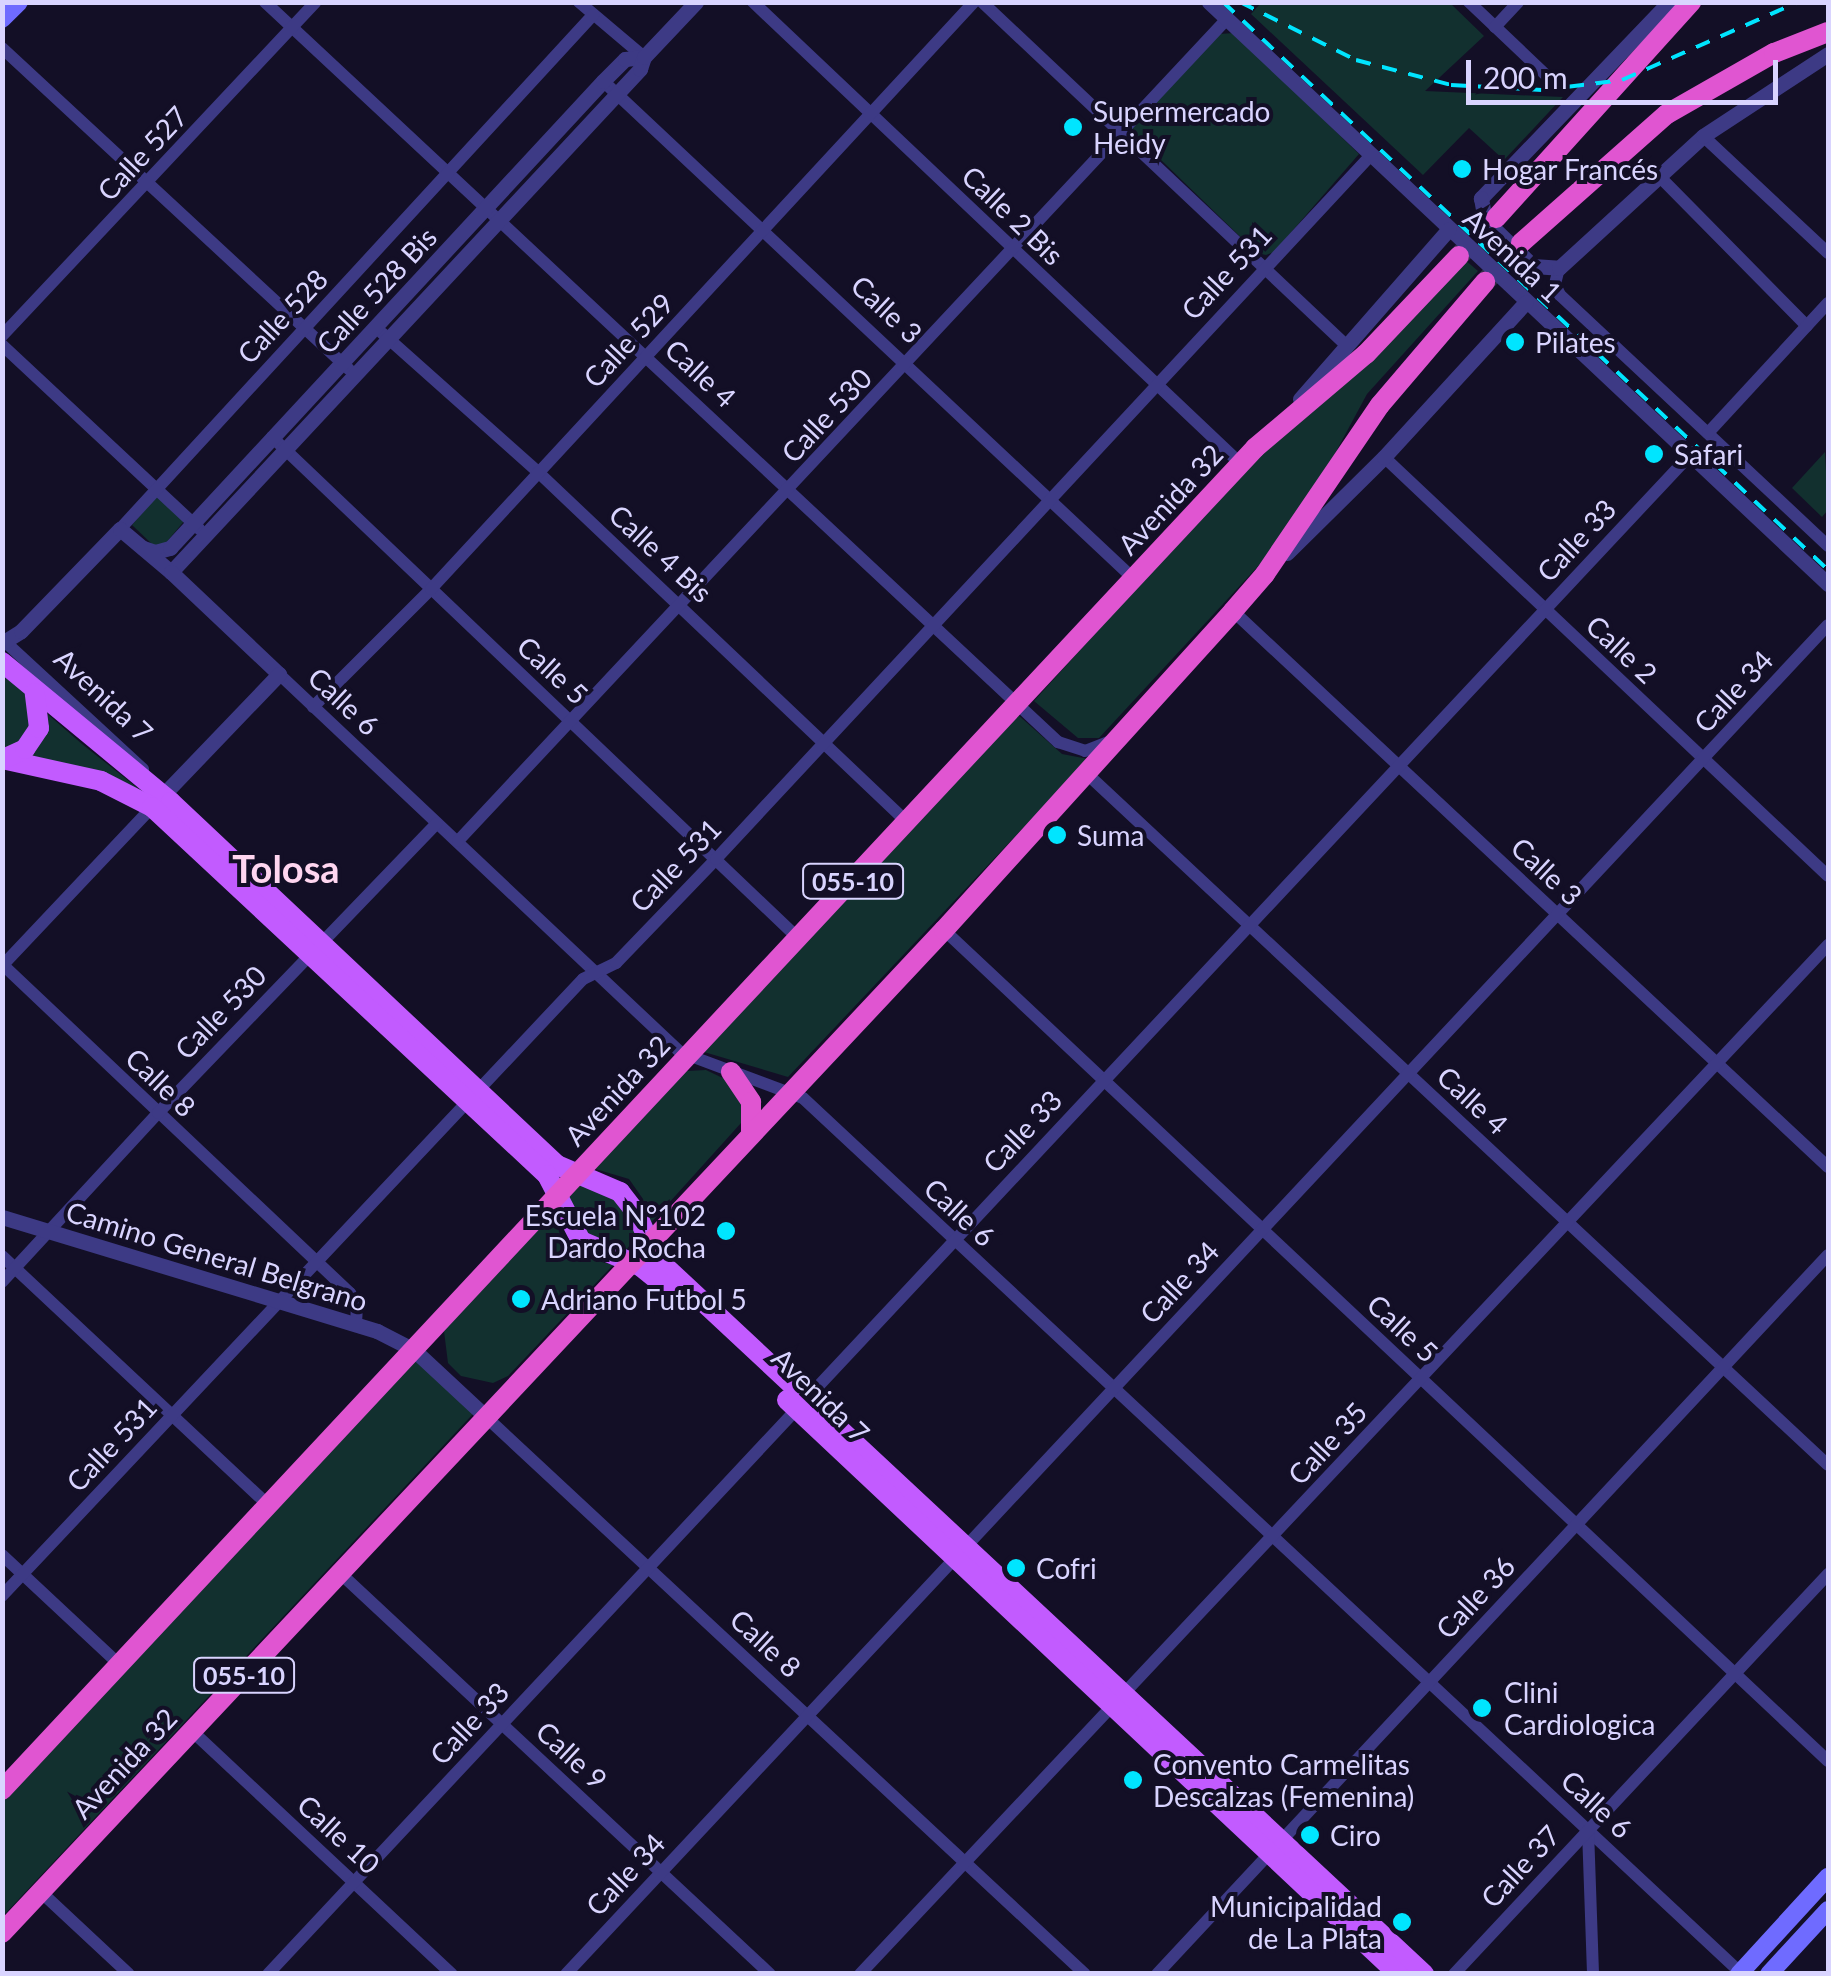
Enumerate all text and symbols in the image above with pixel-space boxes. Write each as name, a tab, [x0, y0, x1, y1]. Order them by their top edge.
scale bar	[1471, 40, 1784, 102]
text: 200 m	[1483, 59, 1568, 95]
place label: Supermercado Heidy	[1093, 94, 1270, 160]
street label: Calle 527	[90, 99, 194, 207]
marker: Supermercado Heidy	[1062, 116, 1084, 138]
place label: Hogar Francés	[1482, 152, 1659, 186]
marker: Hogar Francés	[1451, 158, 1473, 180]
street label: Calle 2 Bis	[955, 159, 1071, 271]
street label: Avenida 1	[1457, 201, 1569, 309]
street label: Calle 531	[1174, 218, 1278, 326]
street label: Calle 528 Bis	[309, 220, 443, 360]
street label: Calle 528	[230, 262, 334, 370]
street label: Calle 3	[845, 268, 929, 350]
street label: Calle 529	[576, 286, 680, 394]
place label: Pilates	[1535, 325, 1616, 359]
marker: Pilates	[1504, 331, 1526, 353]
street label: Calle 4	[659, 332, 743, 414]
street label: Calle 530	[774, 361, 878, 469]
street label: Avenida 32	[1111, 437, 1229, 561]
place label: Safari	[1674, 437, 1743, 471]
marker: Safari	[1643, 443, 1665, 465]
street label: Calle 33	[1530, 492, 1622, 588]
street label: Calle 4 Bis	[603, 497, 719, 609]
street label: Calle 2	[1580, 608, 1664, 690]
street label: Calle 5	[511, 629, 595, 711]
street label: Avenida 7	[48, 641, 160, 749]
street label: Calle 34	[1687, 643, 1779, 739]
street label: Calle 6	[302, 660, 386, 742]
street label: Calle 531	[622, 811, 728, 919]
place label: Suma	[1077, 818, 1144, 852]
marker: Suma	[1046, 824, 1068, 846]
street label: Calle 3	[1505, 830, 1589, 912]
district label: Tolosa	[232, 846, 340, 892]
road number: 055-10	[800, 861, 906, 901]
street label: Calle 530	[167, 958, 273, 1066]
street label: Avenida 32	[558, 1028, 676, 1152]
street label: Calle 8	[119, 1041, 203, 1123]
street label: Calle 4	[1431, 1059, 1515, 1141]
street label: Calle 33	[976, 1083, 1068, 1179]
street label: Calle 6	[918, 1171, 1002, 1253]
street label: Camino General Belgrano	[62, 1194, 372, 1318]
place label: Escuela N°102 Dardo Rocha	[525, 1198, 706, 1264]
marker: Escuela N°102 Dardo Rocha	[715, 1220, 737, 1242]
street label: Calle 34	[1133, 1234, 1225, 1330]
place label: Adriano Futbol 5	[541, 1282, 747, 1316]
street label: Calle 5	[1361, 1287, 1445, 1369]
marker: Adriano Futbol 5	[510, 1288, 532, 1310]
street label: Avenida 7	[765, 1341, 877, 1449]
street label: Calle 531	[59, 1390, 163, 1498]
street label: Calle 35	[1281, 1395, 1373, 1491]
street label: Calle 36	[1429, 1549, 1521, 1645]
place label: Cofri	[1036, 1551, 1097, 1585]
marker: Cofri	[1005, 1557, 1027, 1579]
street label: Calle 8	[724, 1602, 808, 1684]
road number: 055-10	[192, 1655, 296, 1695]
street label: Calle 33	[423, 1675, 515, 1771]
place label: Clini Cardiologica	[1504, 1675, 1656, 1741]
marker: Clini Cardiologica	[1469, 1695, 1495, 1721]
street label: Avenida 32	[65, 1701, 183, 1825]
street label: Calle 9	[530, 1714, 614, 1796]
place label: Convento Carmelitas Descalzas (Femenina)	[1153, 1747, 1414, 1813]
street label: Calle 6	[1555, 1763, 1639, 1845]
marker: Convento Carmelitas Descalzas (Femenina)	[1122, 1769, 1144, 1791]
street label: Calle 10	[291, 1788, 387, 1880]
place label: Ciro	[1330, 1818, 1381, 1852]
street label: Calle 37	[1474, 1818, 1566, 1914]
marker: Ciro	[1299, 1824, 1321, 1846]
street label: Calle 34	[579, 1826, 671, 1922]
place label: Municipalidad de La Plata	[1210, 1889, 1382, 1955]
marker: Municipalidad de La Plata	[1391, 1911, 1413, 1933]

